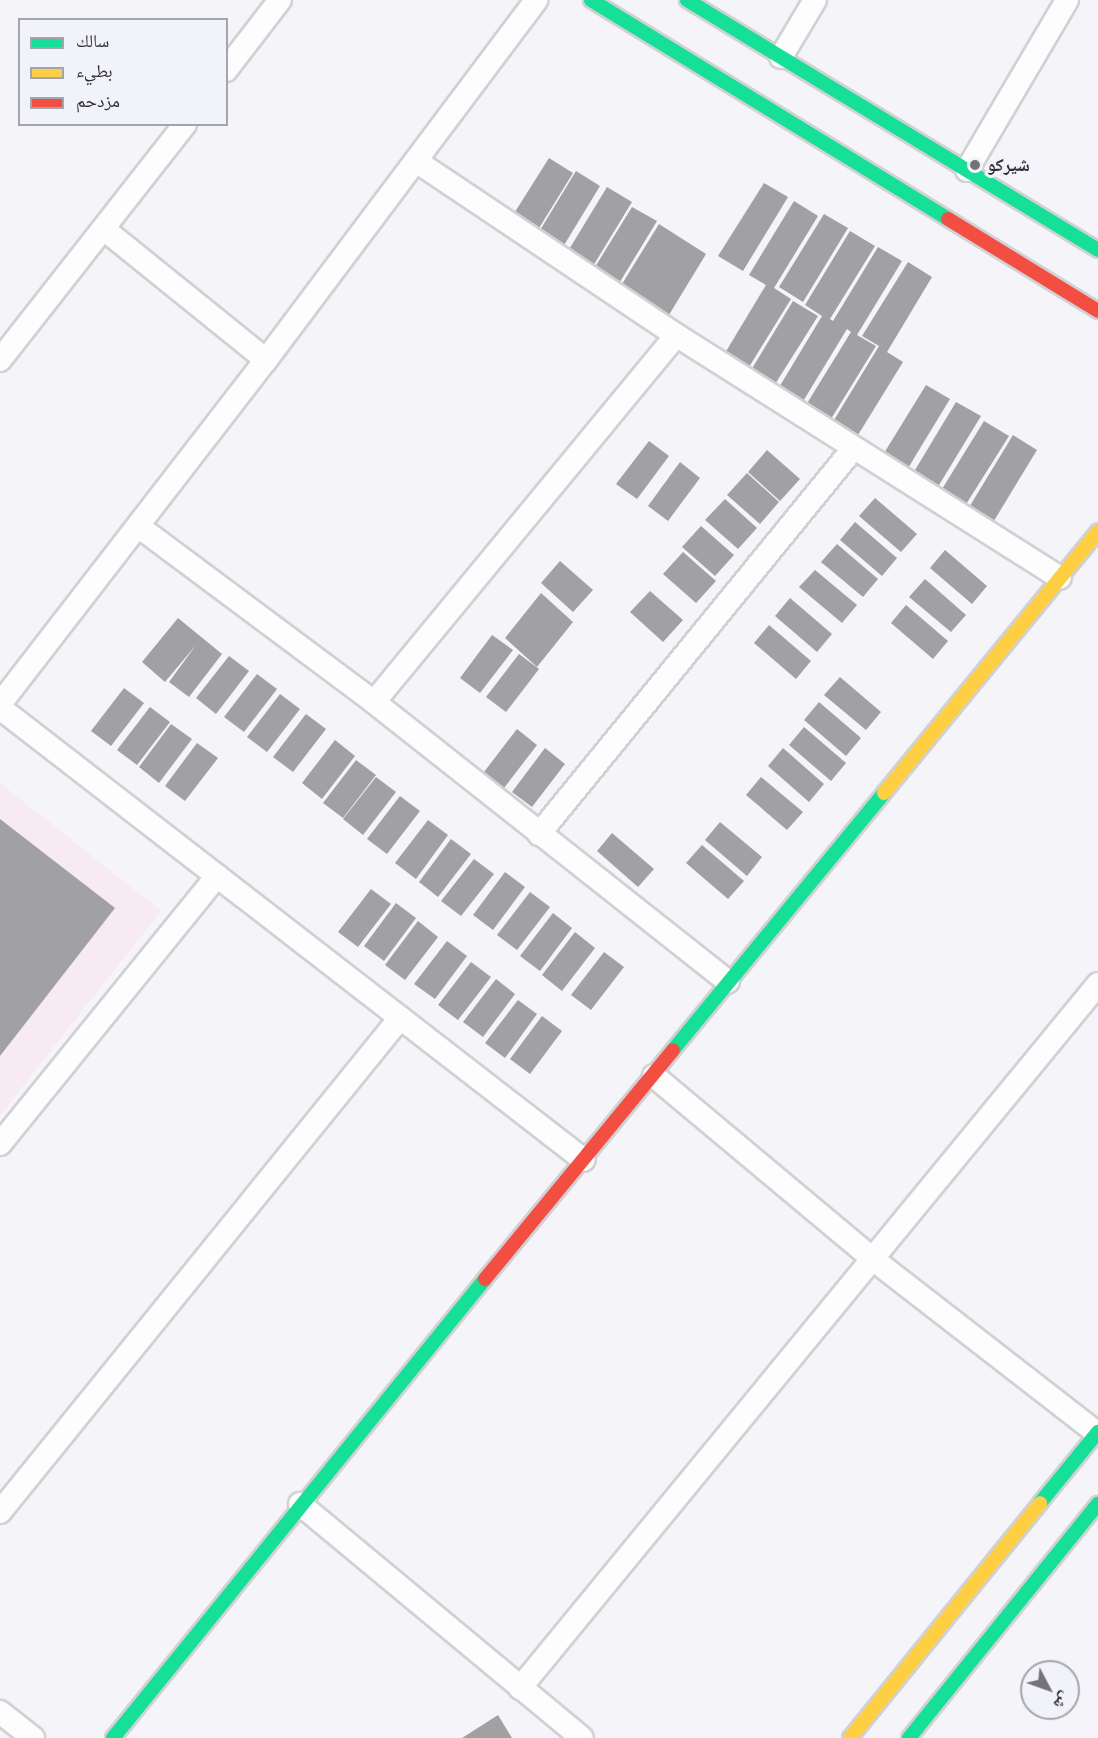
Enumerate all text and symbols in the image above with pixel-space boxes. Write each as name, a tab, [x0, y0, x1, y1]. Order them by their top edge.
legend	[18, 18, 228, 126]
text: سالك	[76, 30, 109, 51]
text: بطيء	[76, 60, 113, 81]
text: مزدحم	[76, 90, 120, 111]
place label: شيركو	[987, 154, 1030, 176]
marker: شيركو	[968, 158, 982, 172]
north arrow	[1020, 1660, 1080, 1720]
text: ش	[1050, 1688, 1075, 1713]

